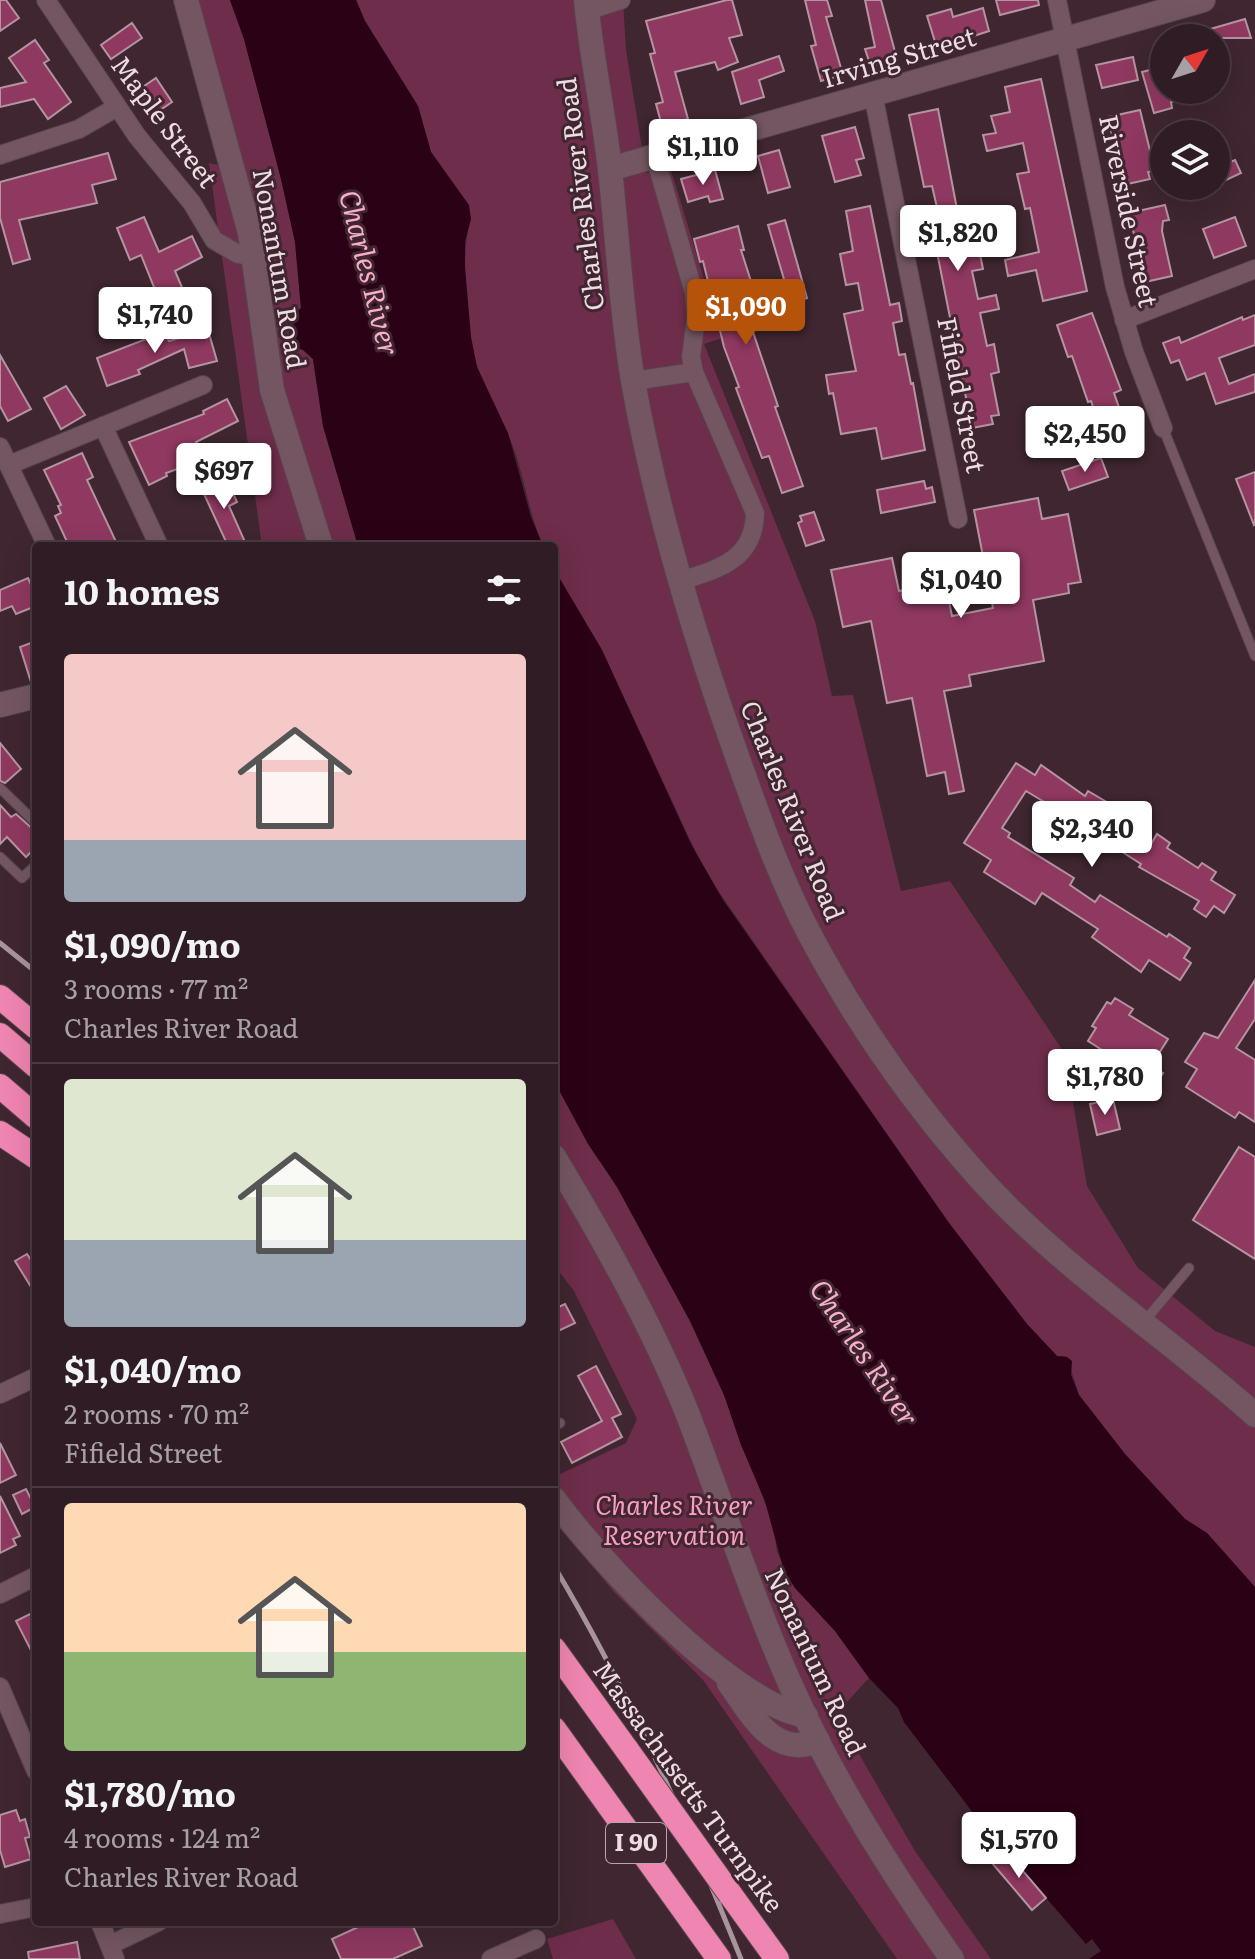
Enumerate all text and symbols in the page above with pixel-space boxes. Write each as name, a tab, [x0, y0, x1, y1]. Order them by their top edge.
street label: Irving Street	[817, 15, 980, 96]
north arrow	[1150, 24, 1230, 104]
map controls	[1150, 24, 1230, 200]
street label: Maple Street	[103, 46, 229, 195]
street label: Charles River Road	[545, 75, 612, 313]
street label: Riverside Street	[1091, 110, 1170, 311]
pin: $1,110	[638, 119, 768, 187]
button: layers	[1150, 120, 1230, 200]
text: $1,110	[667, 125, 739, 164]
street label: Nonantum Road	[245, 165, 318, 372]
water label: Charles River	[330, 185, 412, 360]
pin: $1,820	[893, 205, 1023, 273]
text: $1,820	[918, 211, 998, 250]
pin: $1,090	[681, 279, 811, 347]
text: $1,090	[705, 285, 787, 324]
pin: $1,740	[90, 287, 220, 355]
text: $1,740	[117, 293, 193, 332]
street label: Fifield Street	[929, 313, 998, 476]
pin: $2,450	[1020, 406, 1150, 474]
text: $2,450	[1044, 412, 1126, 451]
pin: $697	[177, 443, 271, 511]
text: $697	[194, 449, 254, 488]
pin: $1,040	[896, 552, 1026, 620]
text: $1,040	[920, 558, 1002, 597]
text: 10 homes	[64, 565, 220, 615]
icon: filters	[482, 568, 526, 612]
street label: Charles River Road	[732, 694, 856, 926]
icon: home	[223, 706, 367, 850]
pin: $2,340	[1027, 801, 1157, 869]
text: $2,340	[1050, 807, 1134, 846]
text: $1,090/mo	[64, 918, 241, 968]
text: 3 rooms · 77 m²	[64, 968, 248, 1007]
text: Charles River Road	[64, 1007, 298, 1046]
pin: $1,780	[1040, 1049, 1170, 1117]
text: $1,780	[1066, 1055, 1144, 1094]
icon: home	[223, 1131, 367, 1275]
water label: Charles River	[801, 1270, 930, 1434]
text: $1,040/mo	[64, 1343, 242, 1393]
text: 2 rooms · 70 m²	[64, 1393, 249, 1432]
text: Fifield Street	[64, 1432, 222, 1471]
park label: Charles River Reservation	[595, 1484, 753, 1553]
icon: home	[223, 1555, 367, 1699]
street label: Nonantum Road	[757, 1561, 878, 1761]
street label: Massachusetts Turnpike	[585, 1652, 795, 1920]
text: $1,780/mo	[64, 1767, 236, 1817]
pin: $1,570	[954, 1812, 1084, 1880]
text: 4 rooms · 124 m²	[64, 1817, 260, 1856]
text: $1,570	[980, 1818, 1058, 1857]
road number: I 90	[606, 1823, 666, 1863]
text: Charles River Road	[64, 1856, 298, 1895]

